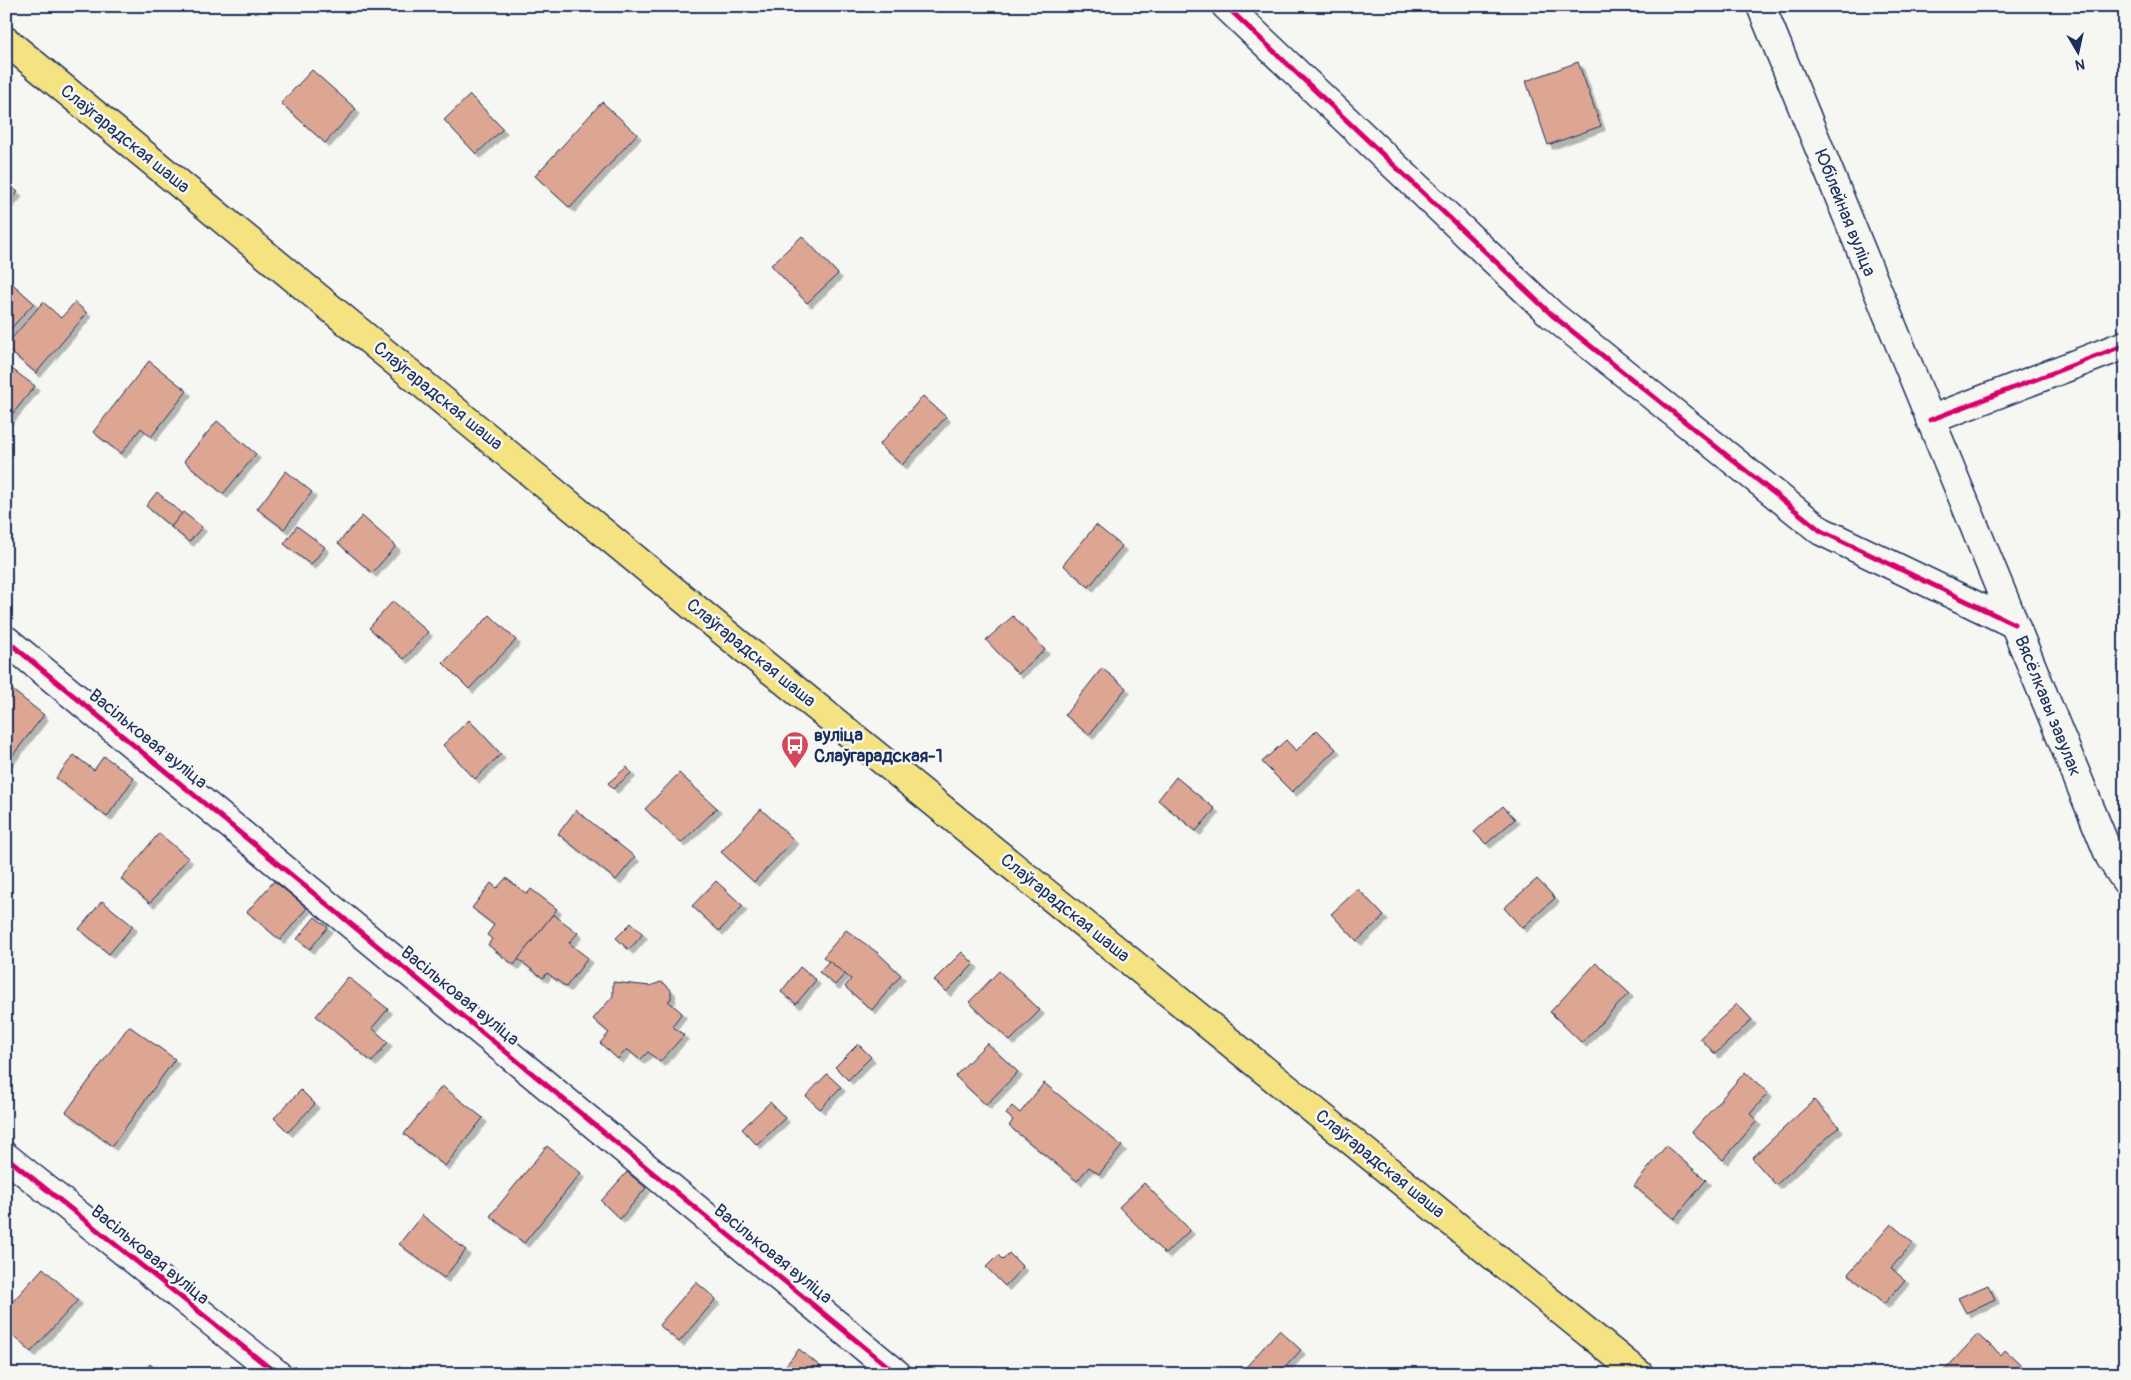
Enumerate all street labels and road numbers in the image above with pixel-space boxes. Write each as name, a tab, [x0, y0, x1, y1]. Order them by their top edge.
street label: Слаўгарадская шаша	[55, 80, 195, 198]
street label: Юбілейная вуліца	[1809, 146, 1881, 280]
street label: Слаўгарадская шаша	[368, 337, 508, 455]
street label: Слаўгарадская шаша	[681, 594, 821, 712]
street label: Вясёлкавы завулак	[2009, 632, 2087, 780]
street label: Васільковая вуліца	[84, 684, 212, 794]
street label: Слаўгарадская шаша	[995, 849, 1135, 967]
street label: Васільковая вуліца	[396, 941, 524, 1051]
street label: Слаўгарадская шаша	[1310, 1105, 1450, 1223]
street label: Васільковая вуліца	[709, 1199, 837, 1309]
street label: Васільковая вуліца	[86, 1200, 214, 1310]

